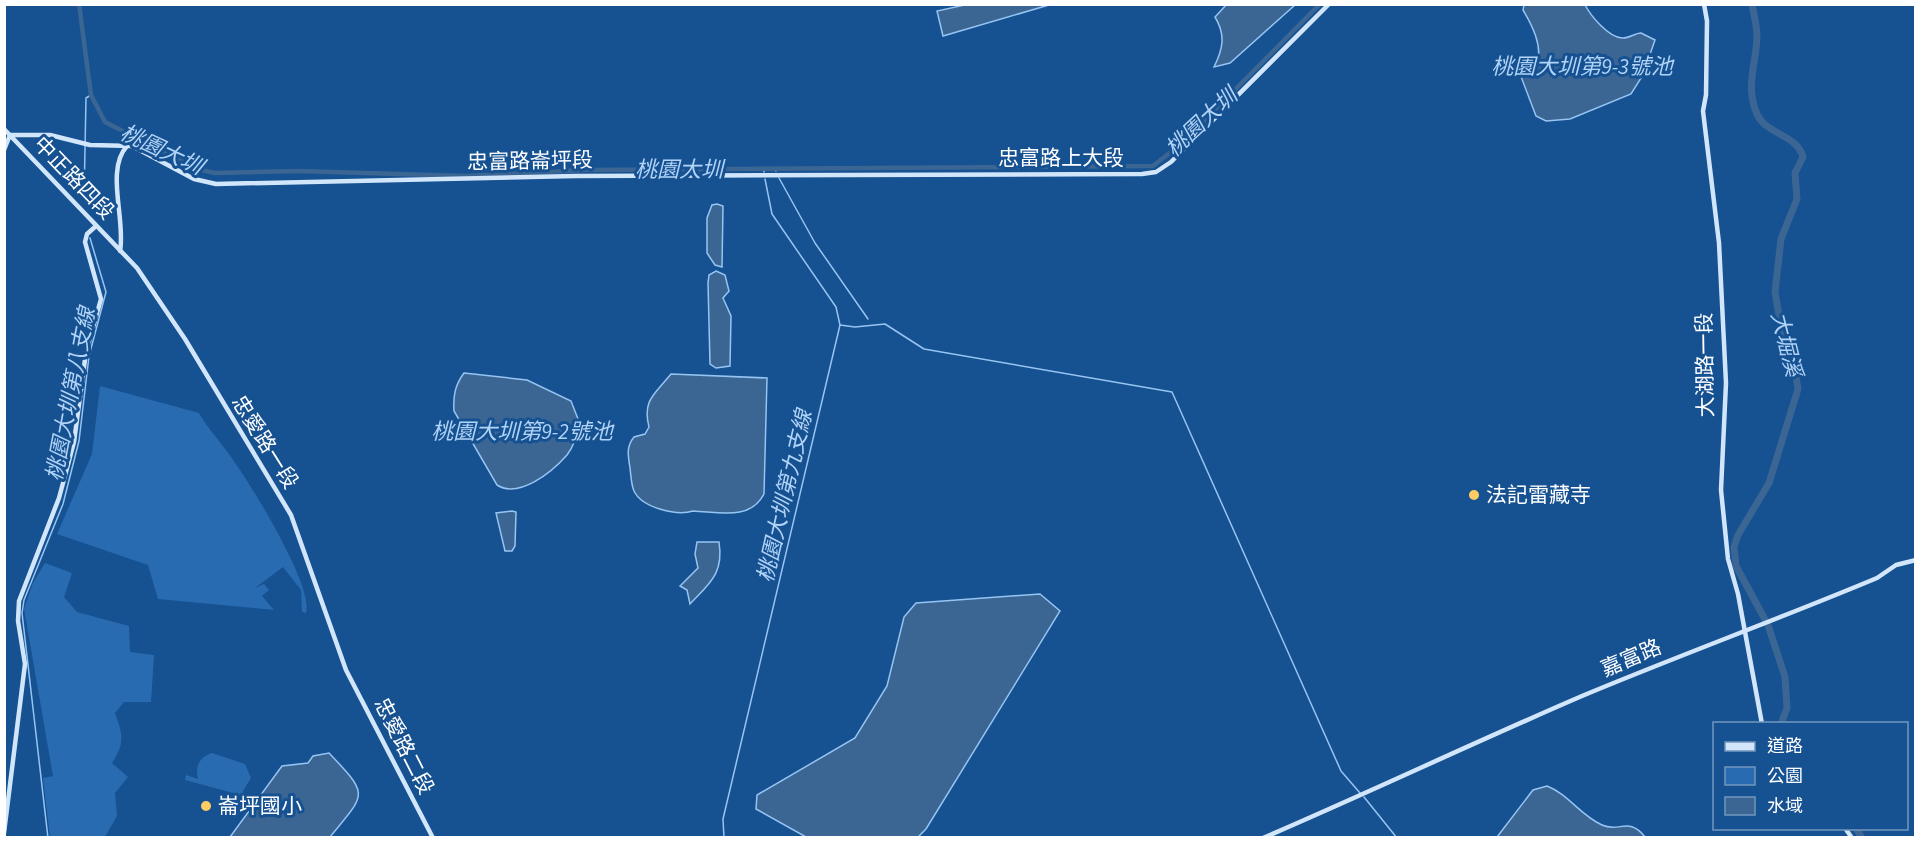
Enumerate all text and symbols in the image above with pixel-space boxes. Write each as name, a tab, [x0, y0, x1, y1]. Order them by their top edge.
water label: 桃園大圳第9-3號池	[1491, 51, 1675, 83]
water label: 桃園大圳	[1159, 79, 1247, 164]
water label: 桃園大圳	[115, 117, 211, 184]
street label: 中正路四段	[27, 130, 121, 226]
street label: 忠富路上大段	[998, 143, 1124, 173]
street label: 忠富路崙坪段	[467, 145, 593, 177]
water label: 桃園大圳	[635, 154, 726, 186]
water label: 桃園大圳第八支線	[38, 302, 104, 484]
water label: 大堀溪	[1763, 308, 1810, 383]
street label: 大湖路一段	[1689, 312, 1721, 418]
street label: 忠愛路一段	[224, 390, 306, 494]
water label: 桃園大圳第九支線	[750, 404, 821, 586]
water label: 桃園大圳第9-2號池	[431, 416, 615, 448]
place label: 法記雷藏寺	[1486, 480, 1591, 510]
marker: 法記雷藏寺	[1467, 488, 1481, 502]
street label: 嘉富路	[1596, 632, 1666, 684]
street label: 忠愛路二段	[367, 692, 441, 800]
legend	[1713, 722, 1908, 830]
text: 道路	[1767, 734, 1803, 759]
text: 公園	[1767, 764, 1803, 789]
place label: 崙坪國小	[218, 791, 302, 821]
text: 水域	[1767, 794, 1803, 819]
marker: 崙坪國小	[199, 799, 213, 813]

